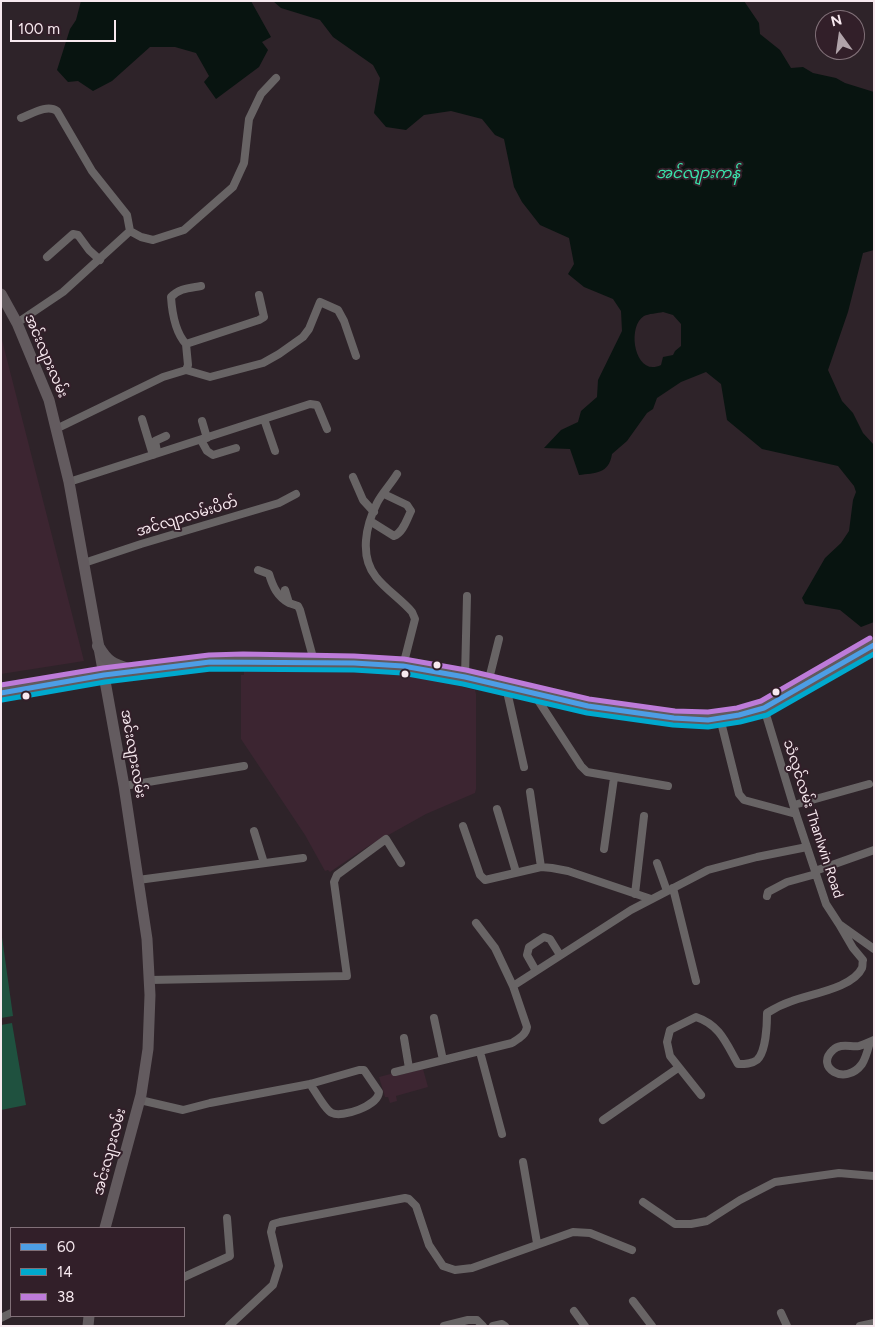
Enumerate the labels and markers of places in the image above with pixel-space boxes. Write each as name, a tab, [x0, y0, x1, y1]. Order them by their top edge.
unlabelled marker	[432, 660, 442, 670]
unlabelled marker	[400, 669, 410, 679]
unlabelled marker	[771, 687, 781, 697]
unlabelled marker	[21, 691, 31, 701]

